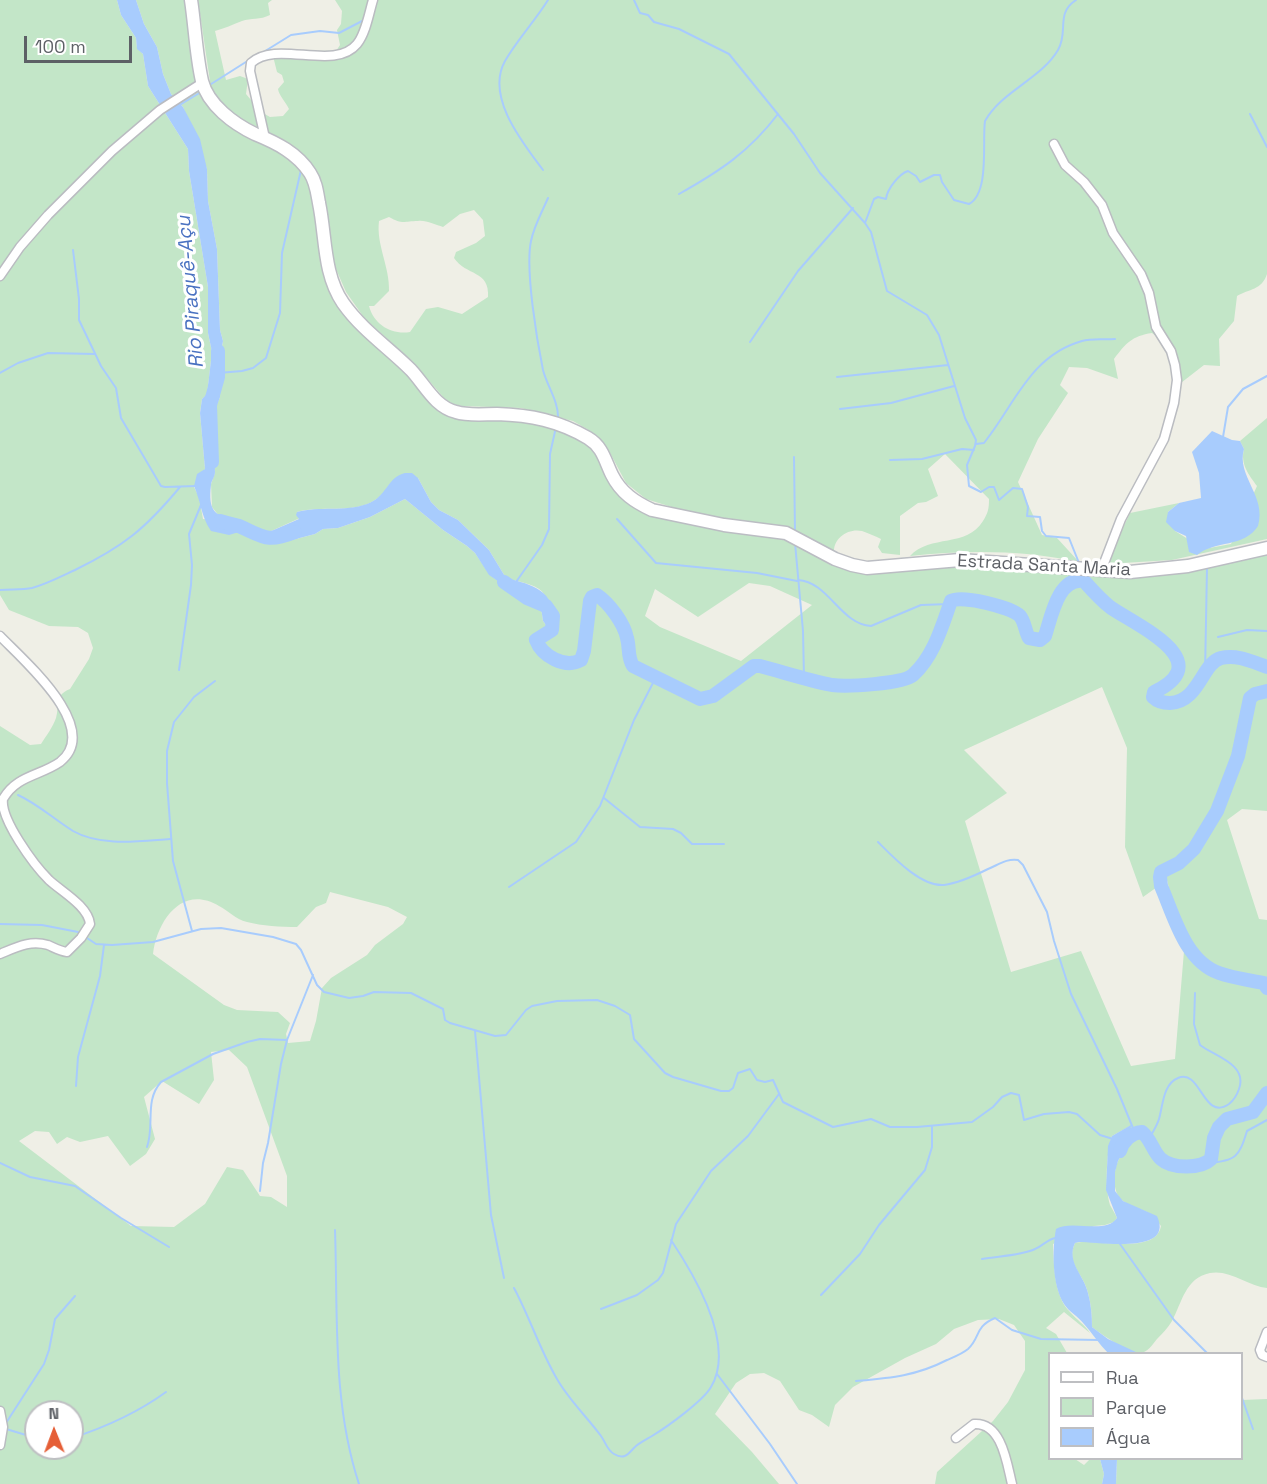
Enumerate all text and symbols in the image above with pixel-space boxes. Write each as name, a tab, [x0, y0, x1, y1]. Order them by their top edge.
scale bar	[27, 24, 135, 62]
text: 100 m	[35, 35, 86, 58]
water label: Rio Piraquê-Açu	[172, 215, 210, 369]
street label: Estrada Santa Maria	[957, 551, 1131, 581]
legend	[1048, 1352, 1243, 1460]
text: Rua	[1106, 1366, 1139, 1389]
text: Parque	[1106, 1396, 1167, 1419]
north arrow	[24, 1400, 84, 1460]
text: N	[48, 1403, 59, 1424]
text: Água	[1106, 1426, 1150, 1449]

